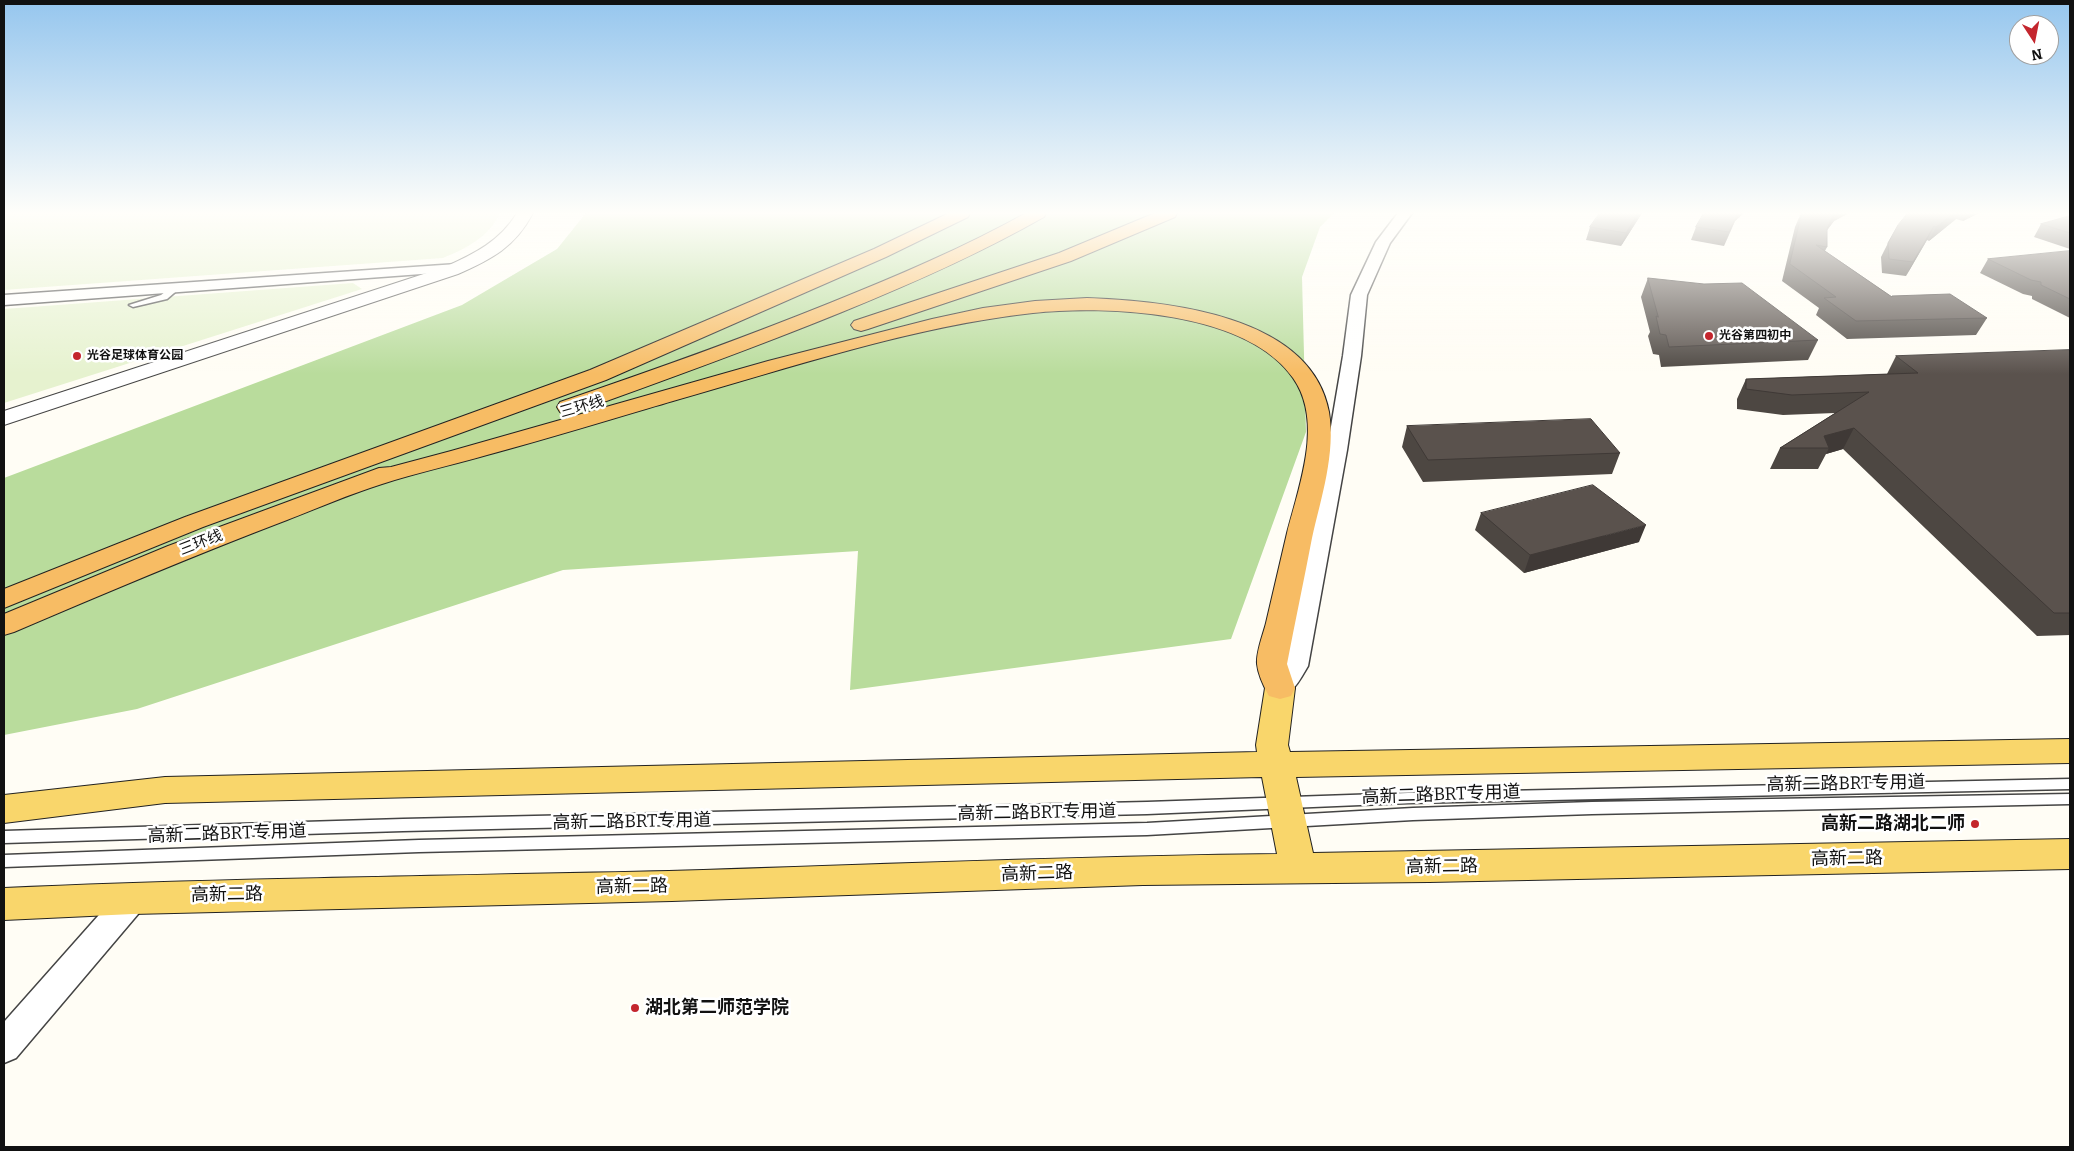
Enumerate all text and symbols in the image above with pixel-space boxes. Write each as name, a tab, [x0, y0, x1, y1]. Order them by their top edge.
north arrow	[2009, 15, 2059, 65]
text: N	[2030, 45, 2044, 64]
place label: 光谷第四初中	[1719, 329, 1791, 343]
marker: 光谷第四初中	[1703, 330, 1715, 342]
place label: 光谷足球体育公园	[87, 349, 183, 363]
marker: 光谷足球体育公园	[71, 350, 83, 362]
street label: 三环线	[558, 392, 606, 422]
street label: 三环线	[177, 527, 225, 559]
street label: 高新二路BRT专用道	[1766, 772, 1926, 796]
street label: 高新二路BRT专用道	[1361, 781, 1521, 809]
street label: 高新二路BRT专用道	[957, 801, 1117, 825]
street label: 高新二路BRT专用道	[552, 810, 712, 834]
place label: 高新二路湖北二师	[1821, 813, 1965, 835]
marker: 高新二路湖北二师	[1969, 818, 1981, 830]
street label: 高新二路BRT专用道	[147, 820, 307, 848]
street label: 高新二路	[1811, 848, 1883, 870]
street label: 高新二路	[1406, 856, 1478, 878]
street label: 高新二路	[1001, 862, 1073, 886]
street label: 高新二路	[596, 876, 668, 898]
street label: 高新二路	[191, 884, 263, 906]
place label: 湖北第二师范学院	[645, 997, 789, 1019]
marker: 湖北第二师范学院	[629, 1002, 641, 1014]

